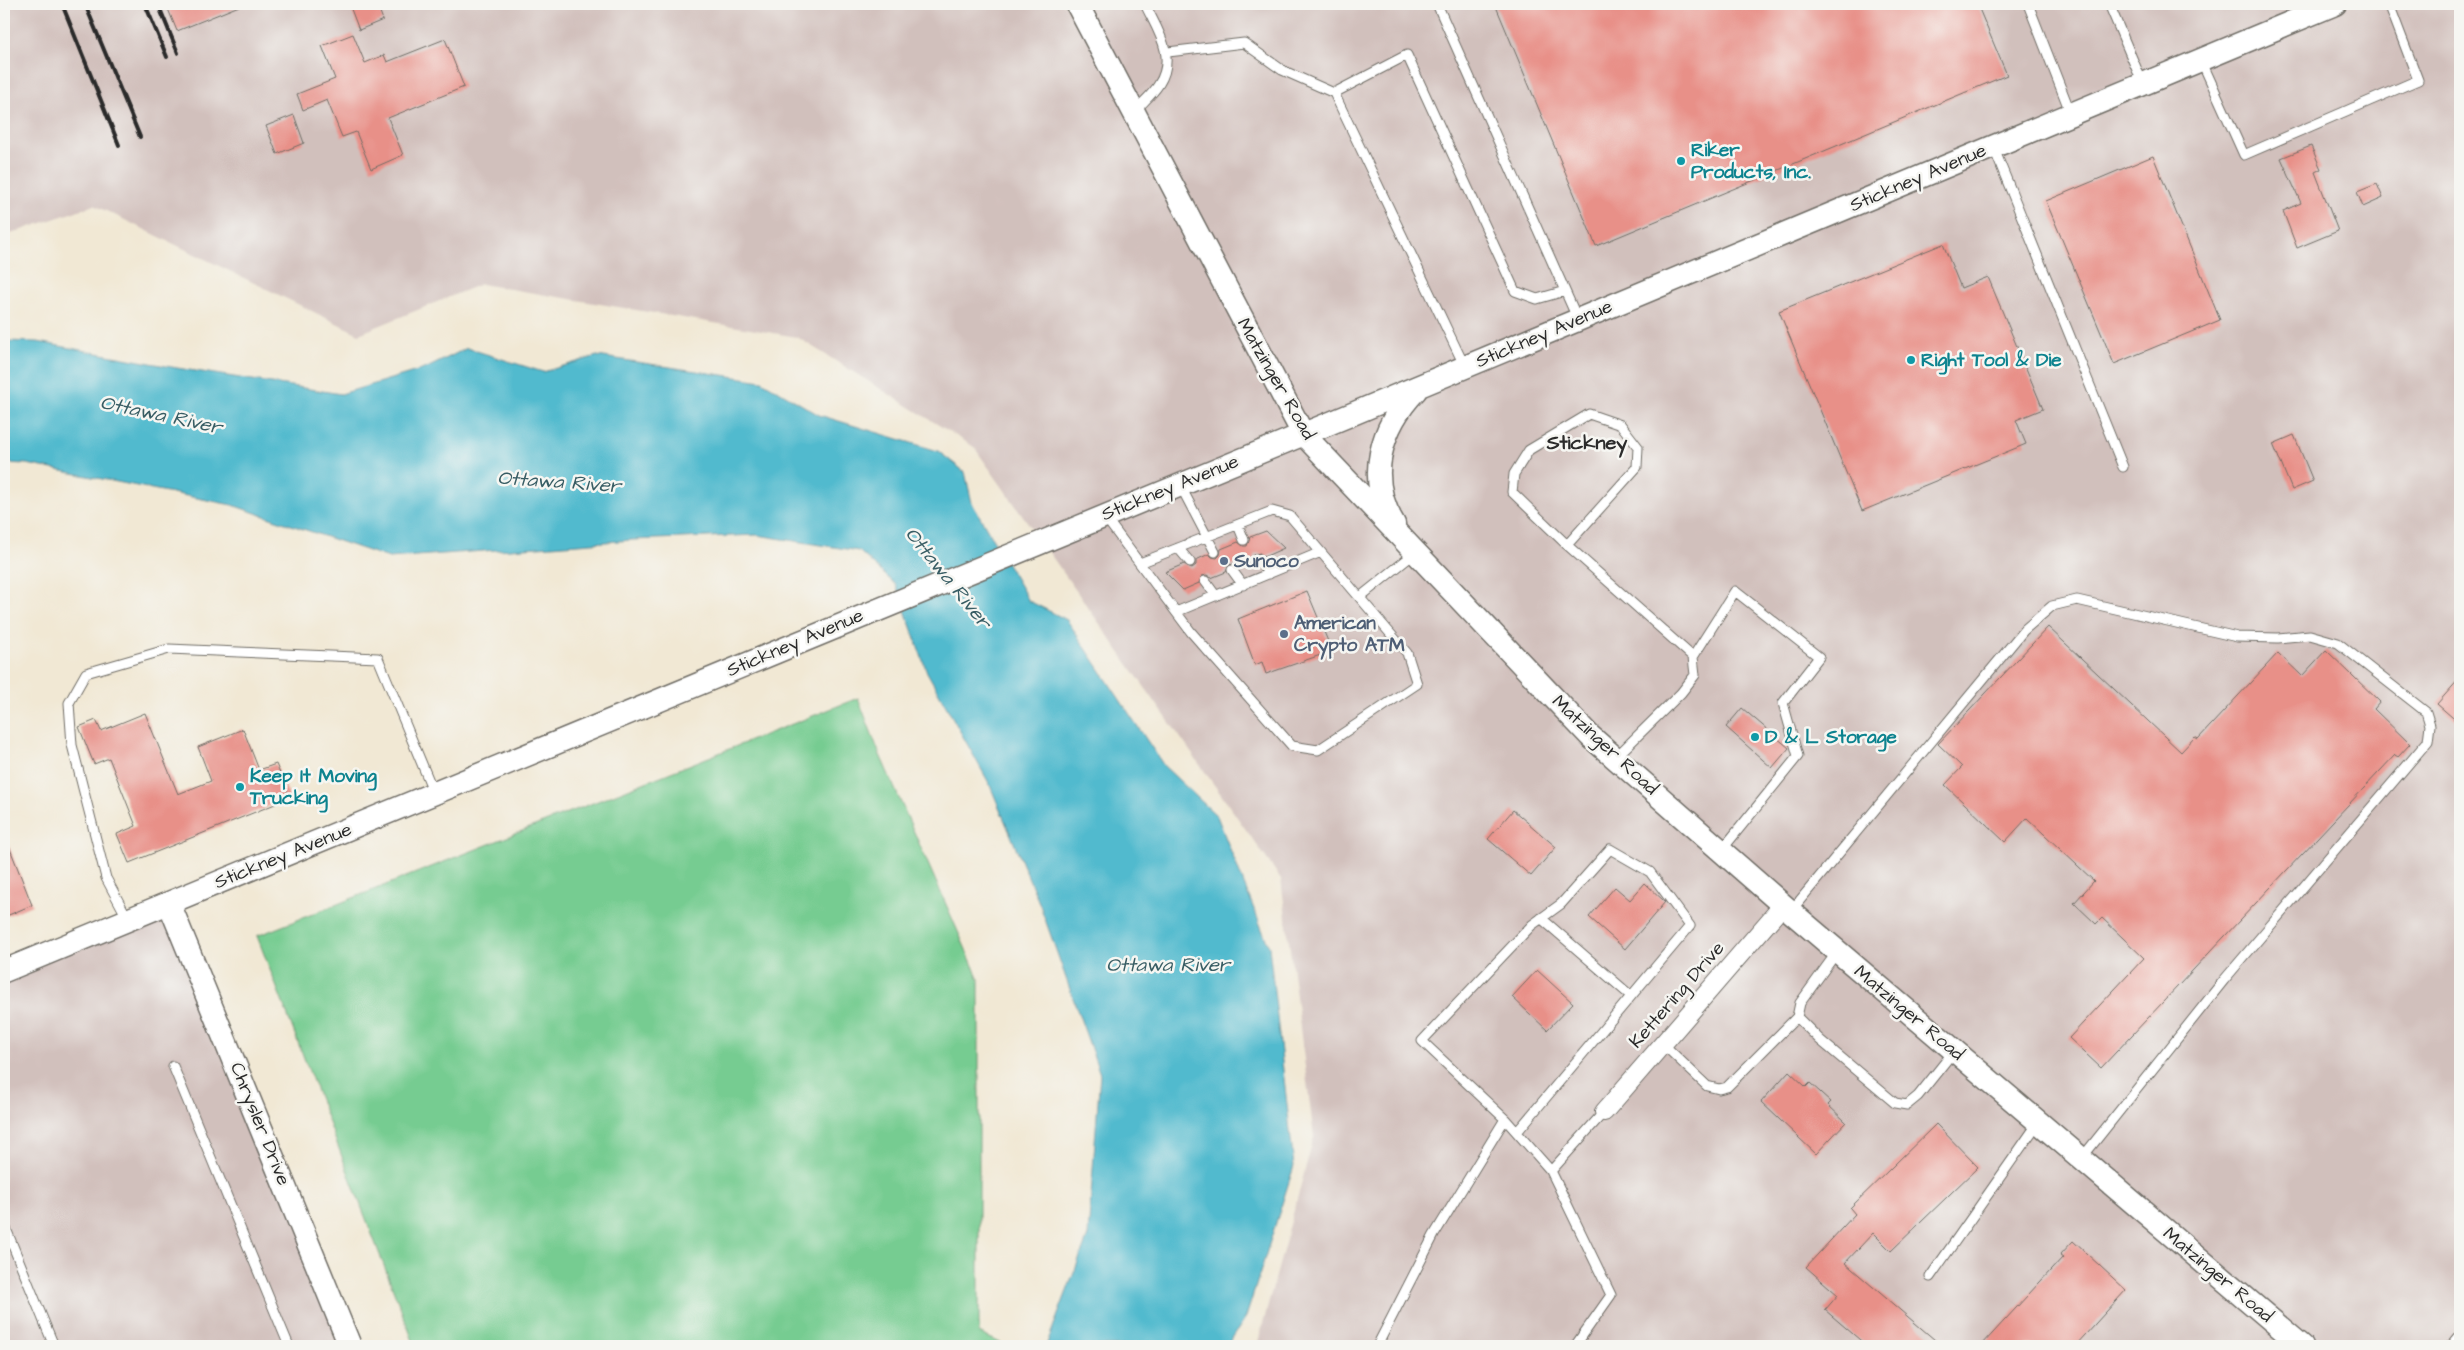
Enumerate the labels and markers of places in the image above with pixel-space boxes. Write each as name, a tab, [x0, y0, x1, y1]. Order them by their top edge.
place label: Riker Products, Inc.	[1691, 137, 1811, 186]
marker: Riker Products, Inc.	[1675, 155, 1687, 167]
place label: Right Tool & Die	[1921, 347, 2062, 375]
marker: Right Tool & Die	[1905, 354, 1917, 366]
place label: Sunoco	[1233, 548, 1299, 575]
marker: Sunoco	[1218, 555, 1230, 567]
place label: American Crypto ATM	[1294, 610, 1405, 660]
marker: American Crypto ATM	[1278, 628, 1290, 640]
place label: D & L Storage	[1765, 724, 1898, 752]
marker: D & L Storage	[1749, 731, 1761, 743]
place label: Keep It Moving Trucking	[249, 763, 377, 813]
marker: Keep It Moving Trucking	[234, 781, 246, 793]

